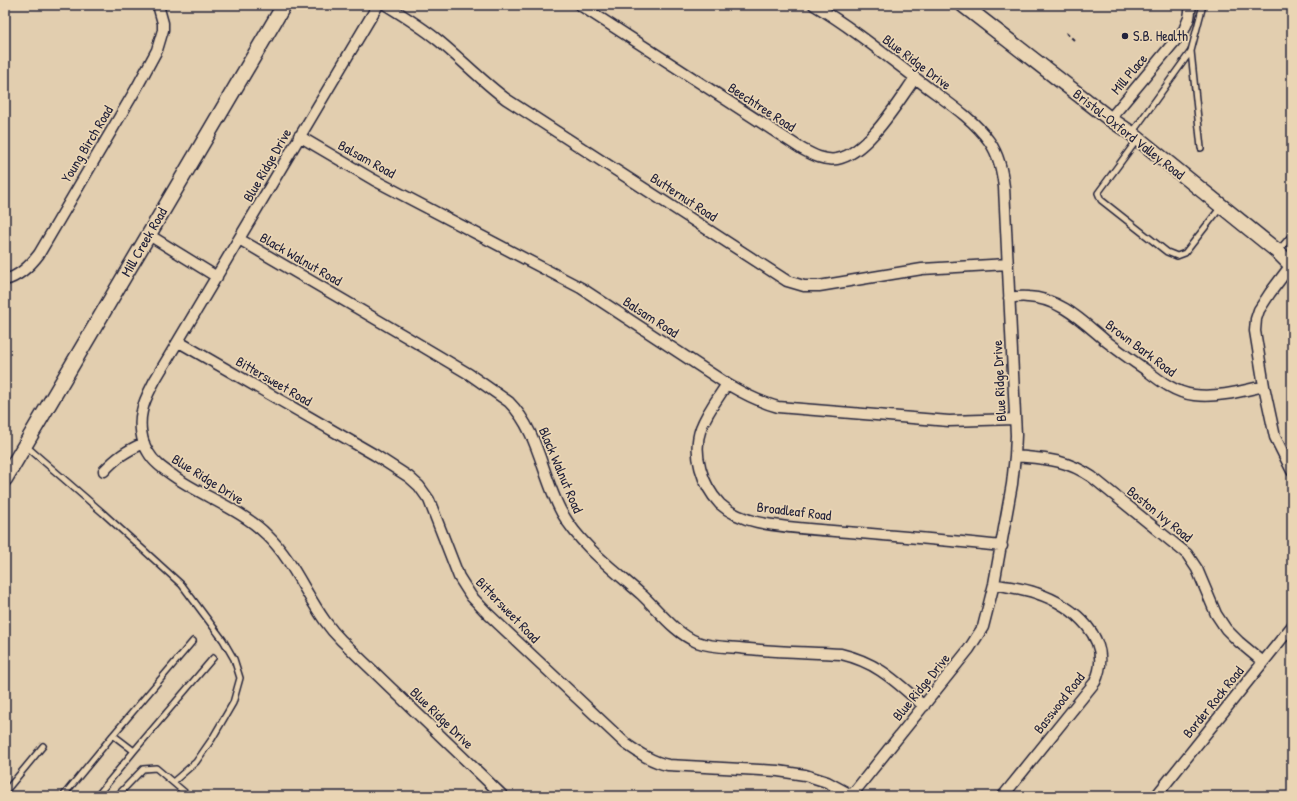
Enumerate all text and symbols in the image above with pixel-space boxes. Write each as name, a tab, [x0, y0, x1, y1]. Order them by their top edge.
place label: S.B. Health	[1133, 26, 1188, 45]
street label: Blue Ridge Drive	[878, 29, 956, 95]
marker: S.B. Health	[1120, 31, 1130, 41]
street label: Mill Place	[1106, 49, 1151, 98]
street label: Beechtree Road	[725, 78, 800, 136]
street label: Bristol-Oxford Valley Road	[1069, 84, 1189, 184]
street label: Young Birch Road	[56, 101, 118, 186]
street label: Blue Ridge Drive	[238, 124, 296, 205]
street label: Balsam Road	[335, 135, 400, 182]
street label: Butternut Road	[647, 168, 722, 226]
street label: Mill Creek Road	[116, 203, 171, 280]
street label: Black Walnut Road	[257, 227, 346, 290]
street label: Balsam Road	[620, 291, 683, 342]
street label: Brown Bark Road	[1102, 315, 1181, 381]
street label: Blue Ridge Drive	[987, 339, 1011, 422]
street label: Bittersweet Road	[233, 351, 316, 410]
street label: Black Walnut Road	[535, 424, 588, 516]
street label: Blue Ridge Drive	[168, 449, 248, 509]
street label: Boston Ivy Road	[1123, 481, 1197, 547]
street label: Broadleaf Road	[756, 497, 833, 525]
street label: Bittersweet Road	[472, 573, 545, 647]
street label: Blue Ridge Drive	[888, 649, 955, 725]
street label: Border Rock Road	[1178, 661, 1248, 742]
street label: Basswood Road	[1029, 668, 1089, 737]
street label: Blue Ridge Drive	[406, 682, 479, 754]

